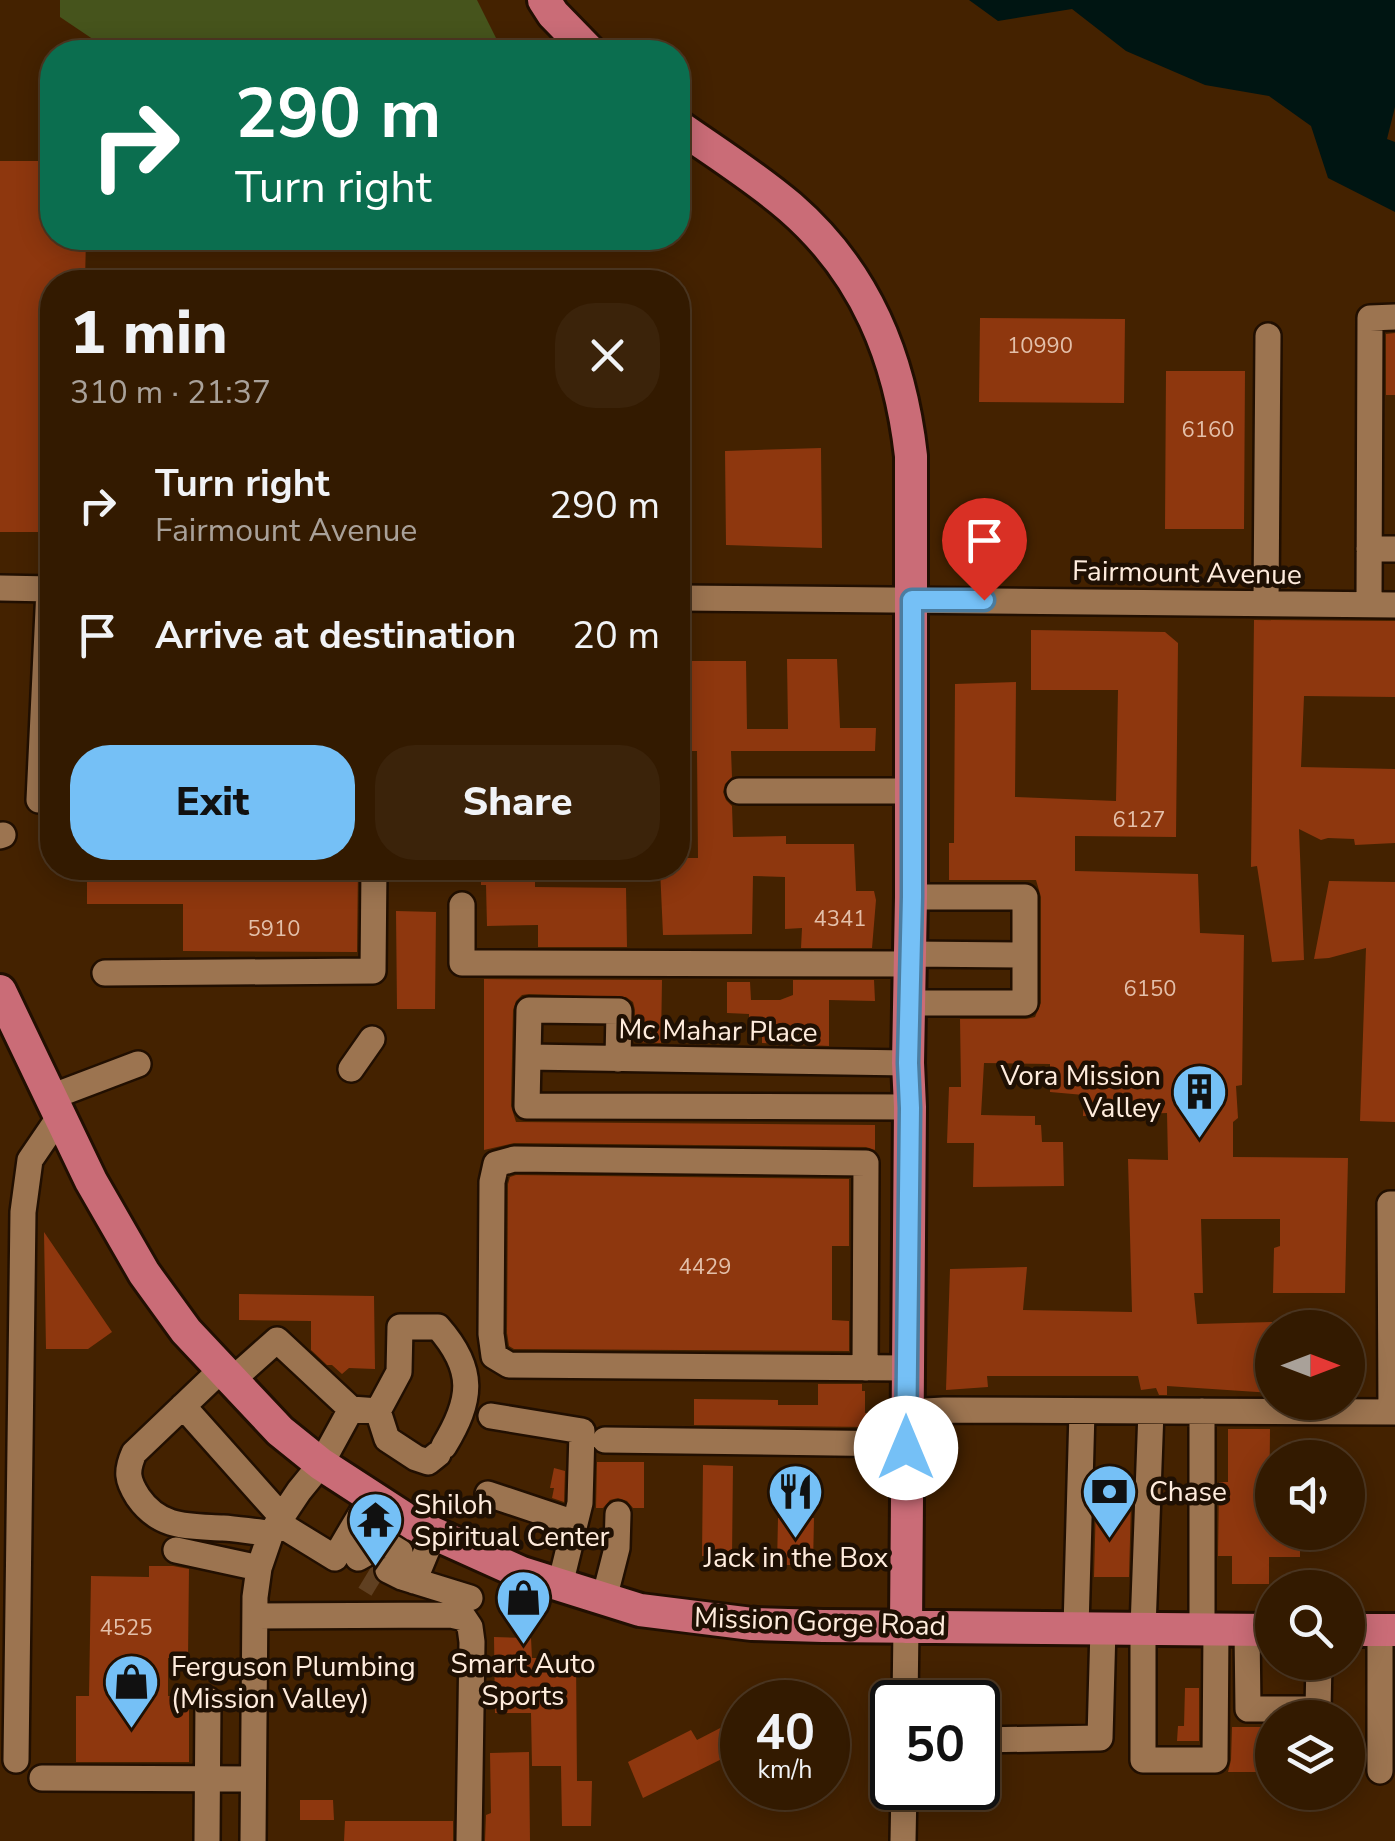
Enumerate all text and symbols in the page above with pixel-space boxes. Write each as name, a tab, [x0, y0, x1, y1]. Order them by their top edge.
text: 290 m	[235, 66, 441, 162]
icon: right	[70, 80, 200, 210]
text: Turn right	[235, 157, 432, 218]
text: 1 min	[70, 292, 228, 374]
button: close	[555, 303, 660, 408]
house number: 10990	[1007, 331, 1073, 361]
text: 310 m · 21:37	[70, 371, 271, 414]
house number: 6160	[1182, 415, 1234, 445]
text: Turn right	[155, 458, 330, 509]
icon: right	[70, 478, 125, 533]
text: 290 m	[549, 480, 660, 531]
pin	[942, 498, 1027, 601]
text: Fairmount Avenue	[155, 509, 417, 552]
icon: arrive	[957, 513, 1012, 568]
street label: Fairmount Avenue	[1072, 552, 1302, 594]
icon: arrive	[70, 608, 125, 663]
text: Arrive at destination	[155, 610, 516, 661]
text: 20 m	[572, 610, 660, 661]
button: Exit	[70, 745, 355, 860]
button: Share	[375, 745, 660, 860]
house number: 6127	[1113, 805, 1165, 835]
house number: 4341	[814, 904, 866, 934]
house number: 5910	[248, 914, 300, 944]
house number: 6150	[1124, 974, 1176, 1004]
street label: Mc Mahar Place	[618, 1010, 818, 1052]
place label: Vora Mission Valley	[1000, 1057, 1162, 1127]
building icon: Vora Mission Valley	[1170, 1061, 1230, 1140]
house number: 4429	[679, 1252, 731, 1282]
north arrow	[1255, 1310, 1365, 1420]
map controls	[1255, 1310, 1365, 1810]
position arrow	[854, 1396, 958, 1500]
button: sound	[1255, 1440, 1365, 1550]
restaurant icon: Jack in the Box	[766, 1461, 826, 1540]
bank icon: Chase	[1080, 1461, 1140, 1540]
place label: Chase	[1149, 1473, 1227, 1511]
place label: Shiloh Spiritual Center	[414, 1486, 610, 1556]
temple icon: Shiloh Spiritual Center	[345, 1490, 405, 1569]
place label: Jack in the Box	[703, 1539, 888, 1577]
shop icon: Smart Auto Sports	[493, 1567, 553, 1646]
button: search	[1255, 1570, 1365, 1680]
street label: Mission Gorge Road	[693, 1599, 947, 1645]
house number: 4525	[100, 1613, 152, 1643]
place label: Smart Auto Sports	[450, 1645, 596, 1715]
place label: Ferguson Plumbing (Mission Valley)	[171, 1648, 416, 1718]
shop icon: Ferguson Plumbing (Mission Valley)	[102, 1652, 162, 1731]
speed limit sign: 50	[870, 1680, 1000, 1810]
text: 40	[755, 1698, 815, 1767]
button: layers	[1255, 1700, 1365, 1810]
text: km/h	[757, 1753, 813, 1787]

